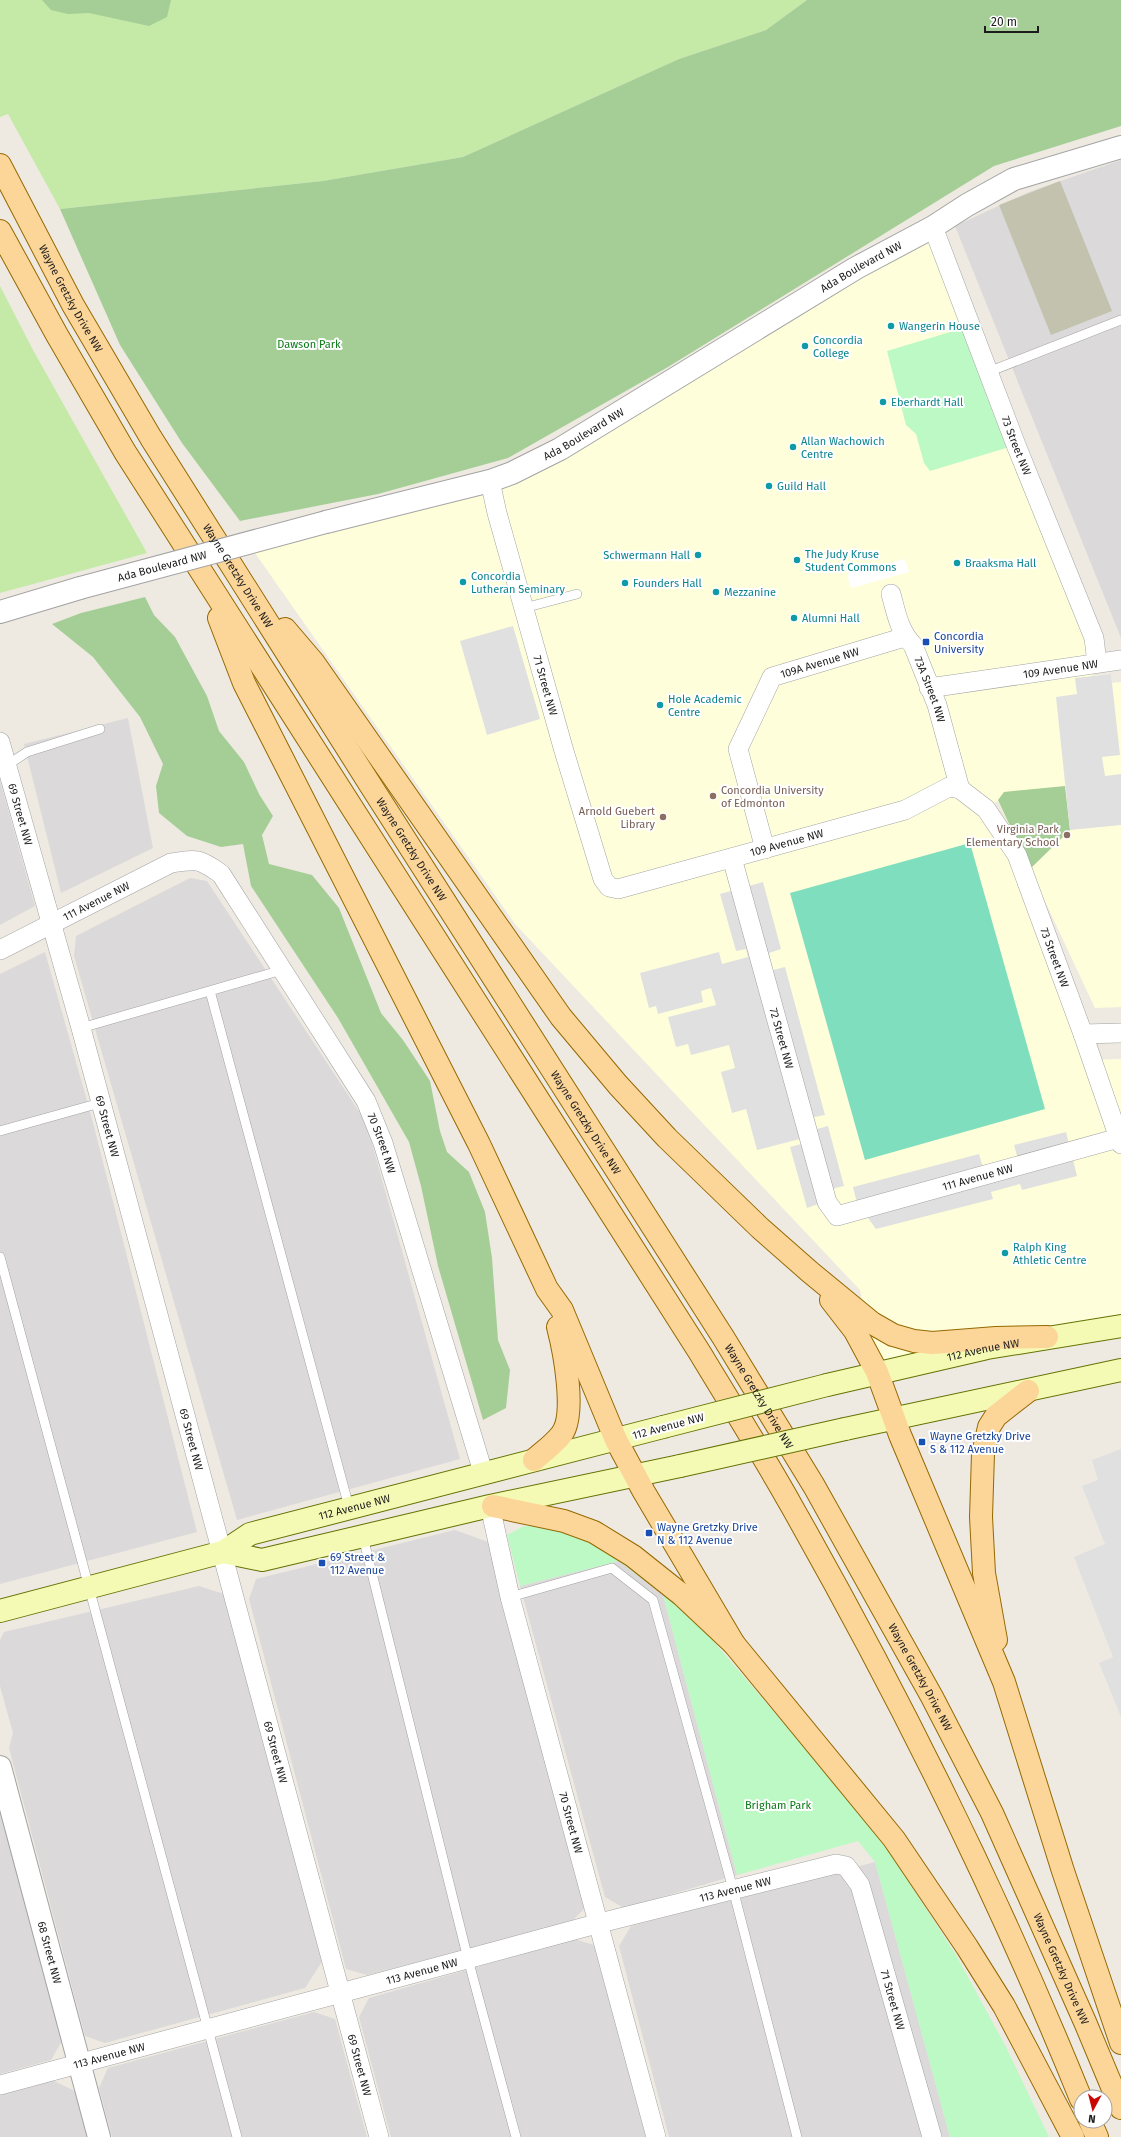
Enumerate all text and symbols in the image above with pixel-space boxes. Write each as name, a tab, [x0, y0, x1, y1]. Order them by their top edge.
scale bar	[985, 8, 1038, 34]
text: 20 m	[991, 15, 1017, 29]
street label: Ada Boulevard NW	[818, 239, 904, 295]
street label: Wayne Gretzky Drive NW	[36, 243, 105, 355]
place label: Wangerin House	[899, 320, 980, 333]
marker: Wangerin House	[886, 321, 896, 331]
place label: Concordia College	[813, 334, 863, 360]
park label: Dawson Park	[277, 338, 341, 351]
marker: Concordia College	[800, 341, 810, 351]
place label: Eberhardt Hall	[891, 396, 963, 409]
marker: Eberhardt Hall	[878, 397, 888, 407]
street label: Ada Boulevard NW	[541, 405, 627, 463]
street label: 73 Street NW	[999, 414, 1034, 477]
place label: Allan Wachowich Centre	[801, 435, 885, 461]
marker: Allan Wachowich Centre	[788, 442, 798, 452]
place label: Guild Hall	[777, 480, 826, 493]
marker: Guild Hall	[764, 481, 774, 491]
street label: Wayne Gretzky Drive NW	[200, 522, 275, 630]
street label: Ada Boulevard NW	[116, 548, 208, 585]
place label: The Judy Kruse Student Commons	[805, 548, 897, 574]
place label: Schwermann Hall	[603, 549, 690, 562]
marker: Schwermann Hall	[693, 550, 703, 560]
marker: The Judy Kruse Student Commons	[792, 555, 802, 565]
place label: Braaksma Hall	[965, 557, 1036, 570]
marker: Braaksma Hall	[952, 558, 962, 568]
place label: Concordia Lutheran Seminary	[471, 570, 566, 596]
marker: Concordia Lutheran Seminary	[458, 577, 468, 587]
place label: Founders Hall	[633, 577, 702, 590]
marker: Founders Hall	[620, 578, 630, 588]
place label: Mezzanine	[724, 586, 776, 599]
marker: Mezzanine	[711, 587, 721, 597]
place label: Alumni Hall	[802, 612, 860, 625]
marker: Alumni Hall	[789, 613, 799, 623]
place label: Concordia University	[934, 630, 984, 656]
marker: Concordia University	[921, 637, 931, 647]
street label: 109A Avenue NW	[779, 645, 861, 681]
street label: 71 Street NW	[530, 654, 560, 717]
street label: 73A Street NW	[911, 655, 947, 724]
street label: 109 Avenue NW	[1022, 657, 1099, 681]
place label: Hole Academic Centre	[668, 693, 742, 719]
marker: Hole Academic Centre	[655, 700, 665, 710]
street label: 69 Street NW	[5, 782, 35, 847]
place label: Concordia University of Edmonton	[721, 784, 824, 810]
marker: Concordia University of Edmonton	[708, 791, 718, 801]
street label: Wayne Gretzky Drive NW	[373, 795, 449, 904]
place label: Arnold Guebert Library	[579, 805, 656, 831]
marker: Arnold Guebert Library	[658, 812, 668, 822]
place label: Virginia Park Elementary School	[966, 823, 1059, 849]
street label: 109 Avenue NW	[749, 827, 825, 859]
marker: Virginia Park Elementary School	[1062, 830, 1072, 840]
street label: 111 Avenue NW	[61, 879, 132, 924]
street label: 73 Street NW	[1037, 926, 1071, 989]
street label: 72 Street NW	[767, 1007, 796, 1070]
street label: Wayne Gretzky Drive NW	[548, 1068, 623, 1177]
street label: 69 Street NW	[92, 1094, 121, 1159]
street label: 70 Street NW	[365, 1111, 398, 1175]
street label: 111 Avenue NW	[941, 1162, 1015, 1194]
place label: Ralph King Athletic Centre	[1013, 1241, 1086, 1267]
marker: Ralph King Athletic Centre	[1000, 1248, 1010, 1258]
street label: 112 Avenue NW	[946, 1337, 1020, 1364]
street label: Wayne Gretzky Drive NW	[722, 1342, 796, 1451]
street label: 69 Street NW	[176, 1407, 206, 1472]
street label: 112 Avenue NW	[631, 1411, 705, 1442]
place label: Wayne Gretzky Drive S & 112 Avenue	[930, 1430, 1031, 1456]
marker: Wayne Gretzky Drive S & 112 Avenue	[917, 1437, 927, 1447]
street label: 112 Avenue NW	[317, 1492, 392, 1523]
place label: Wayne Gretzky Drive N & 112 Avenue	[657, 1521, 758, 1547]
marker: Wayne Gretzky Drive N & 112 Avenue	[644, 1528, 654, 1538]
place label: 69 Street & 112 Avenue	[330, 1551, 385, 1577]
marker: 69 Street & 112 Avenue	[317, 1558, 327, 1568]
street label: Wayne Gretzky Drive NW	[885, 1621, 954, 1733]
street label: 69 Street NW	[261, 1720, 290, 1785]
street label: 70 Street NW	[556, 1791, 585, 1855]
park label: Brigham Park	[745, 1799, 811, 1812]
street label: 113 Avenue NW	[698, 1874, 773, 1905]
street label: Wayne Gretzky Drive NW	[1030, 1911, 1091, 2027]
street label: 68 Street NW	[35, 1920, 64, 1985]
street label: 113 Avenue NW	[385, 1956, 459, 1987]
street label: 71 Street NW	[878, 1968, 907, 2031]
street label: 69 Street NW	[345, 2033, 374, 2098]
street label: 113 Avenue NW	[72, 2040, 147, 2072]
north arrow	[1073, 2089, 1113, 2129]
text: N	[1087, 2112, 1096, 2125]

